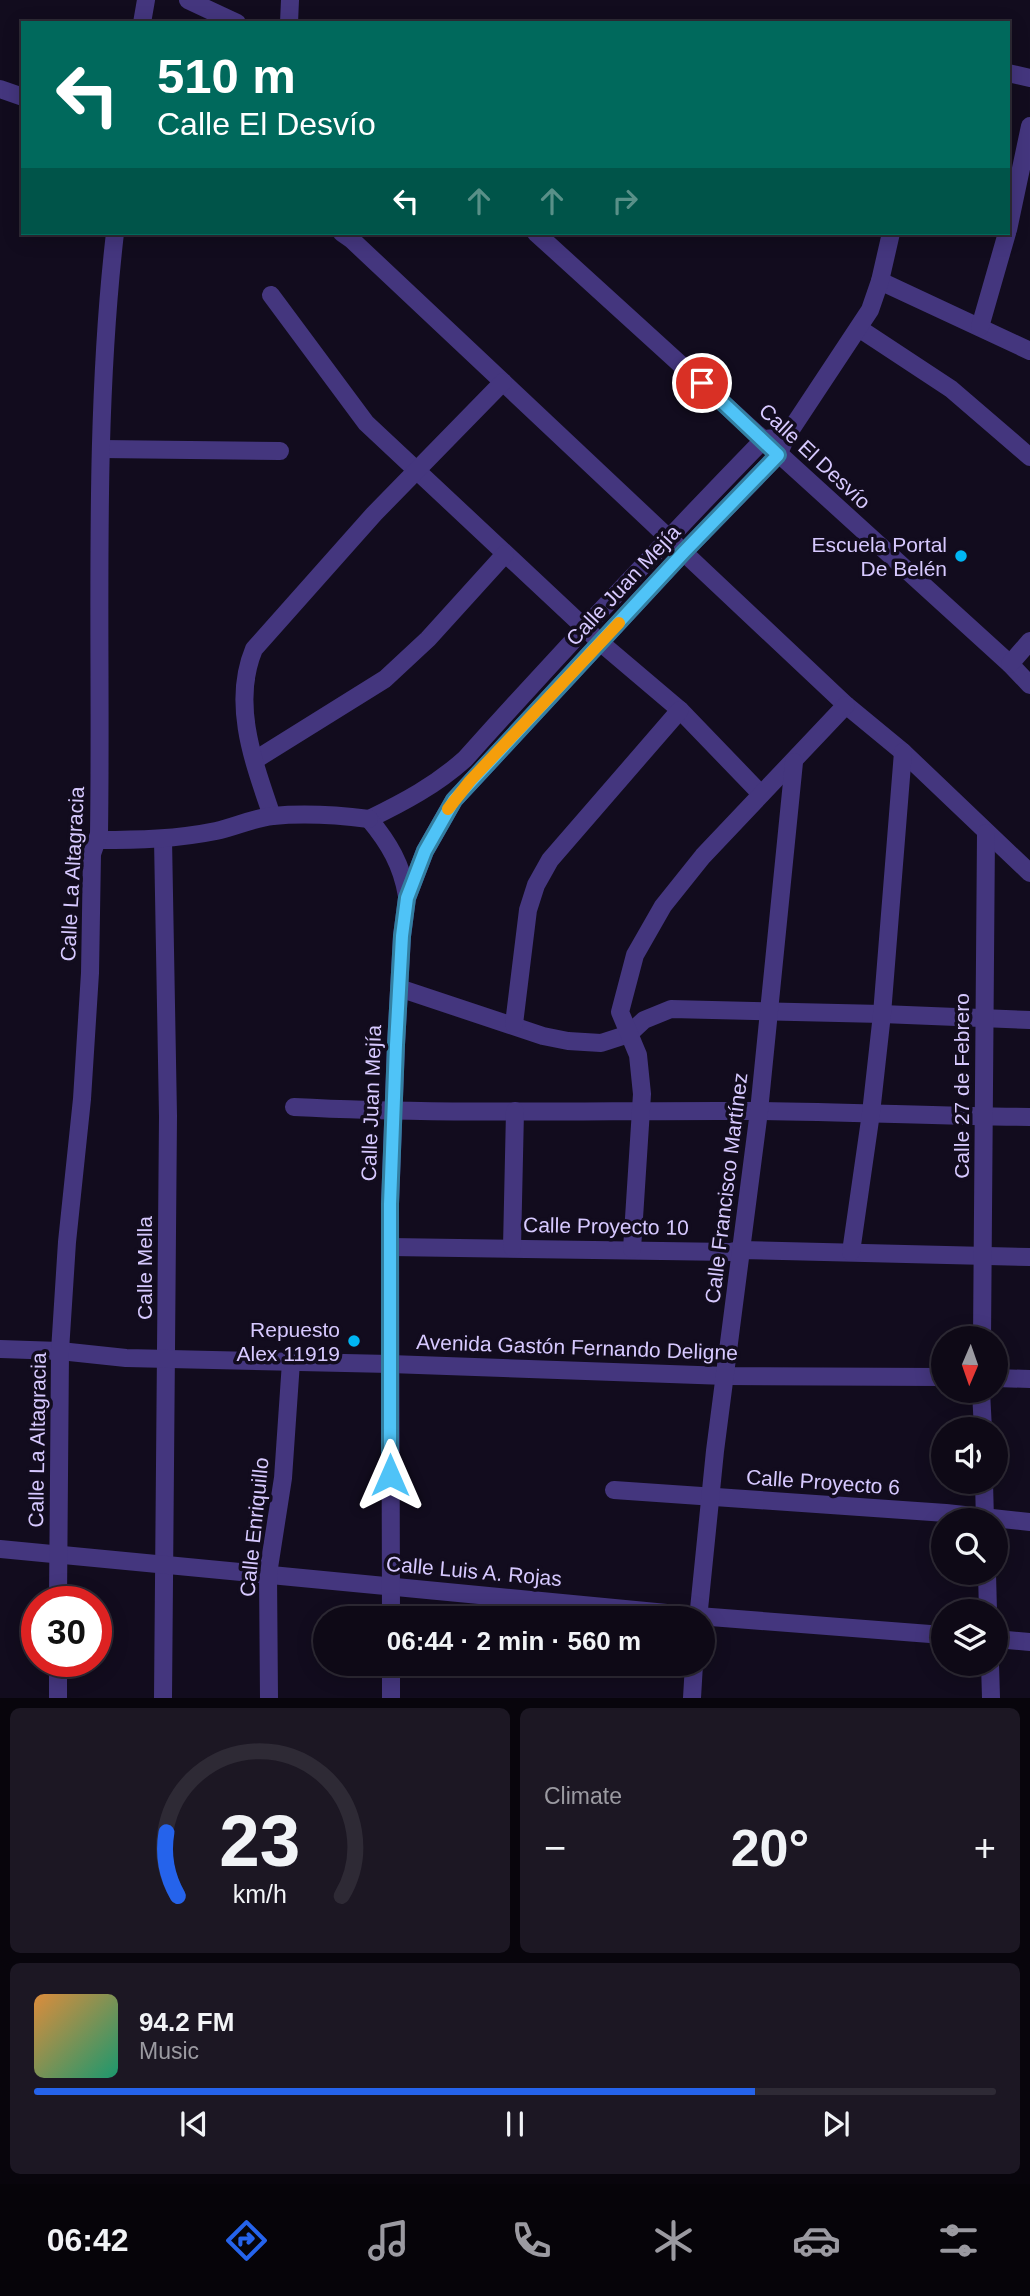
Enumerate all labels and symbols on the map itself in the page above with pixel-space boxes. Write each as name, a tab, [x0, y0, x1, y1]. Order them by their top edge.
pin	[672, 353, 732, 413]
street label: Calle El Desvío	[755, 399, 875, 513]
street label: Calle Juan Mejía	[561, 520, 685, 650]
place label: Escuela Portal De Belén	[812, 533, 947, 580]
marker: Escuela Portal De Belén	[953, 548, 969, 564]
street label: Calle La Altagracia	[56, 786, 88, 962]
street label: Calle 27 de Febrero	[950, 993, 973, 1179]
street label: Calle Juan Mejía	[357, 1024, 385, 1182]
street label: Calle Francisco Martínez	[700, 1071, 752, 1305]
street label: Calle Proyecto 10	[523, 1213, 689, 1239]
street label: Calle Mella	[133, 1216, 156, 1320]
place label: Repuesto Alex 11919	[236, 1318, 340, 1365]
north arrow	[931, 1326, 1008, 1404]
street label: Avenida Gastón Fernando Deligne	[416, 1330, 738, 1364]
marker: Repuesto Alex 11919	[346, 1333, 362, 1349]
street label: Calle La Altagracia	[24, 1352, 50, 1528]
position arrow	[353, 1438, 427, 1512]
street label: Calle Enriquillo	[235, 1456, 273, 1598]
street label: Calle Proyecto 6	[745, 1465, 901, 1499]
street label: Calle Luis A. Rojas	[385, 1552, 563, 1590]
speed limit sign: 30	[21, 1586, 112, 1677]

